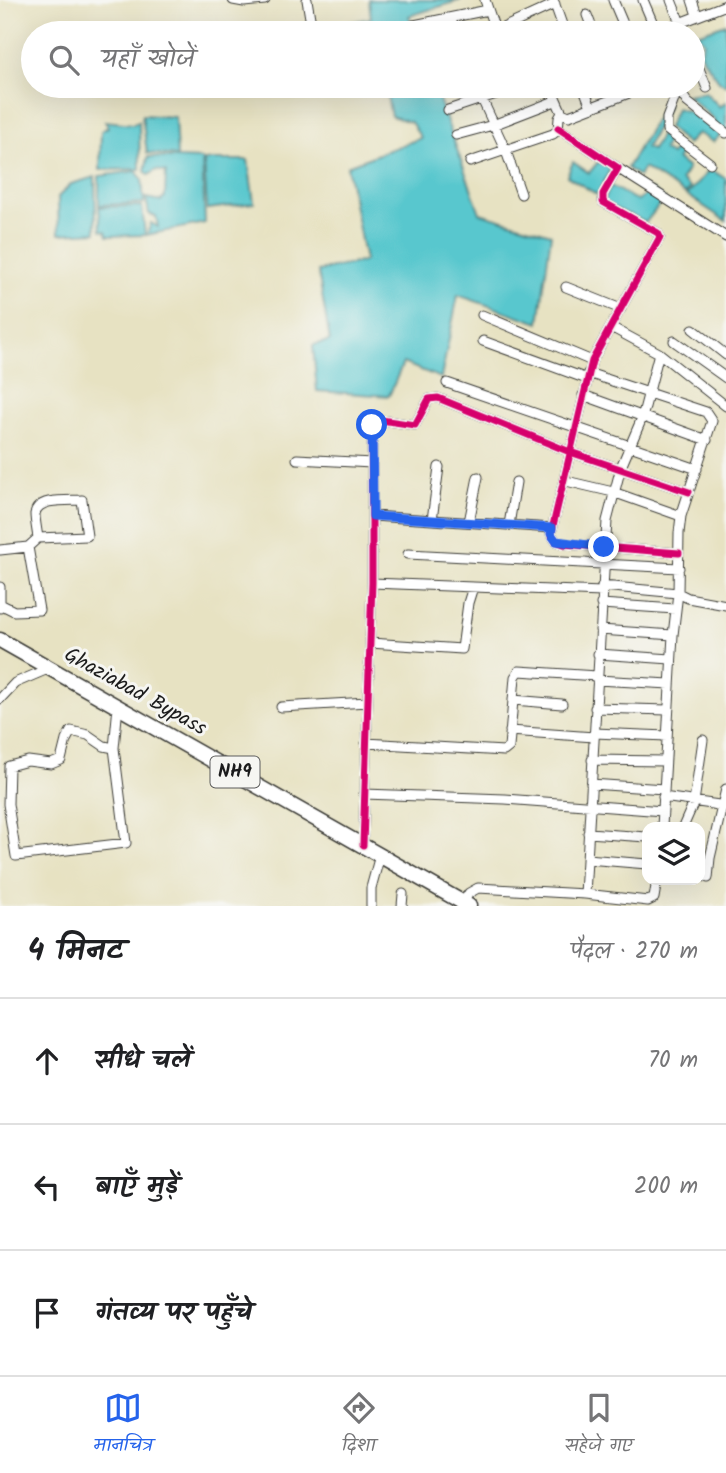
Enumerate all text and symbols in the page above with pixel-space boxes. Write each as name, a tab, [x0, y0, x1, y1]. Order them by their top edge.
search box	[21, 21, 705, 98]
text: यहाँ खोजें	[101, 39, 195, 81]
icon: search	[45, 41, 83, 79]
route start	[356, 409, 387, 440]
route end	[588, 531, 619, 562]
street label: Ghaziabad Bypass	[58, 639, 212, 745]
road number: NH9	[210, 757, 260, 788]
map controls	[642, 822, 705, 885]
button: layers	[642, 822, 705, 885]
text: 4 मिनट	[28, 928, 124, 976]
text: पैदल · 270 m	[570, 934, 698, 970]
text: सीधे चलें	[95, 1040, 191, 1082]
icon: ahead	[28, 1042, 66, 1080]
text: 70 m	[648, 1043, 698, 1079]
text: बाएँ मुड़ें	[95, 1166, 178, 1208]
icon: left	[28, 1168, 66, 1206]
text: 200 m	[634, 1169, 698, 1205]
text: गंतव्य पर पहुँचे	[95, 1292, 252, 1334]
icon: arrive	[28, 1294, 66, 1332]
tab: मानचित्र	[94, 1389, 153, 1461]
tab: दिशा	[340, 1389, 378, 1461]
tab: सहेजे गए	[565, 1389, 632, 1461]

